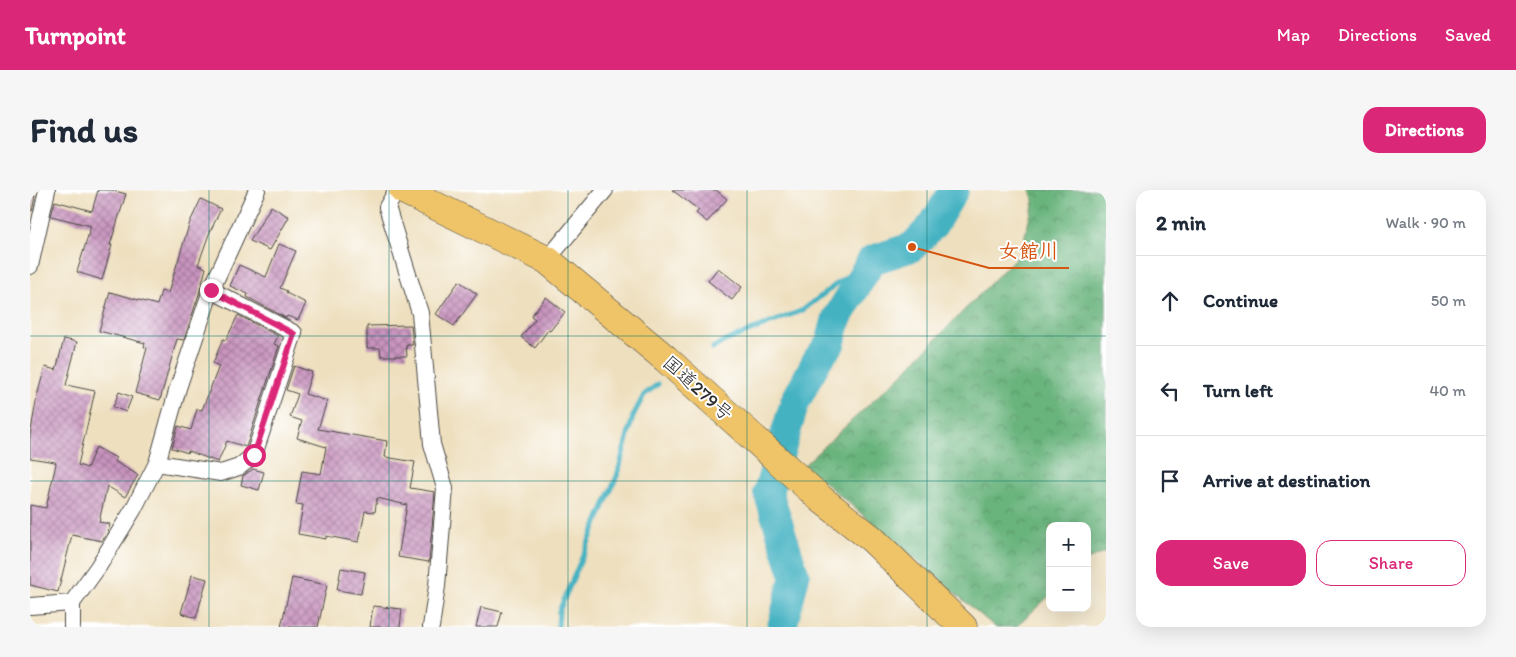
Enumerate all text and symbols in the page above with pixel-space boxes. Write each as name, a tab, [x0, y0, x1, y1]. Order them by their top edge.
text: Turnpoint	[25, 21, 126, 50]
text: Map	[1277, 24, 1310, 46]
text: Directions	[1338, 24, 1417, 46]
text: Saved	[1445, 24, 1491, 46]
button: Directions	[1363, 107, 1486, 153]
text: Find us	[30, 109, 138, 151]
text: 2 min	[1156, 210, 1206, 235]
text: Walk · 90 m	[1386, 213, 1466, 232]
callout: 女館川	[989, 233, 1069, 268]
text: 女館川	[999, 239, 1059, 263]
route end	[200, 279, 223, 302]
icon: ahead	[1156, 287, 1184, 315]
text: Continue	[1203, 289, 1278, 312]
text: 50 m	[1431, 291, 1466, 310]
street label: 国道279号	[658, 351, 738, 425]
icon: left	[1156, 377, 1184, 405]
text: Turn left	[1203, 379, 1273, 402]
text: 40 m	[1429, 381, 1466, 400]
route start	[243, 444, 266, 467]
icon: arrive	[1156, 467, 1184, 495]
text: Arrive at destination	[1203, 469, 1370, 492]
map controls	[1046, 522, 1091, 612]
button: +	[1046, 522, 1091, 567]
button: Save	[1156, 540, 1306, 586]
button: Share	[1316, 540, 1466, 586]
button: −	[1046, 567, 1091, 612]

